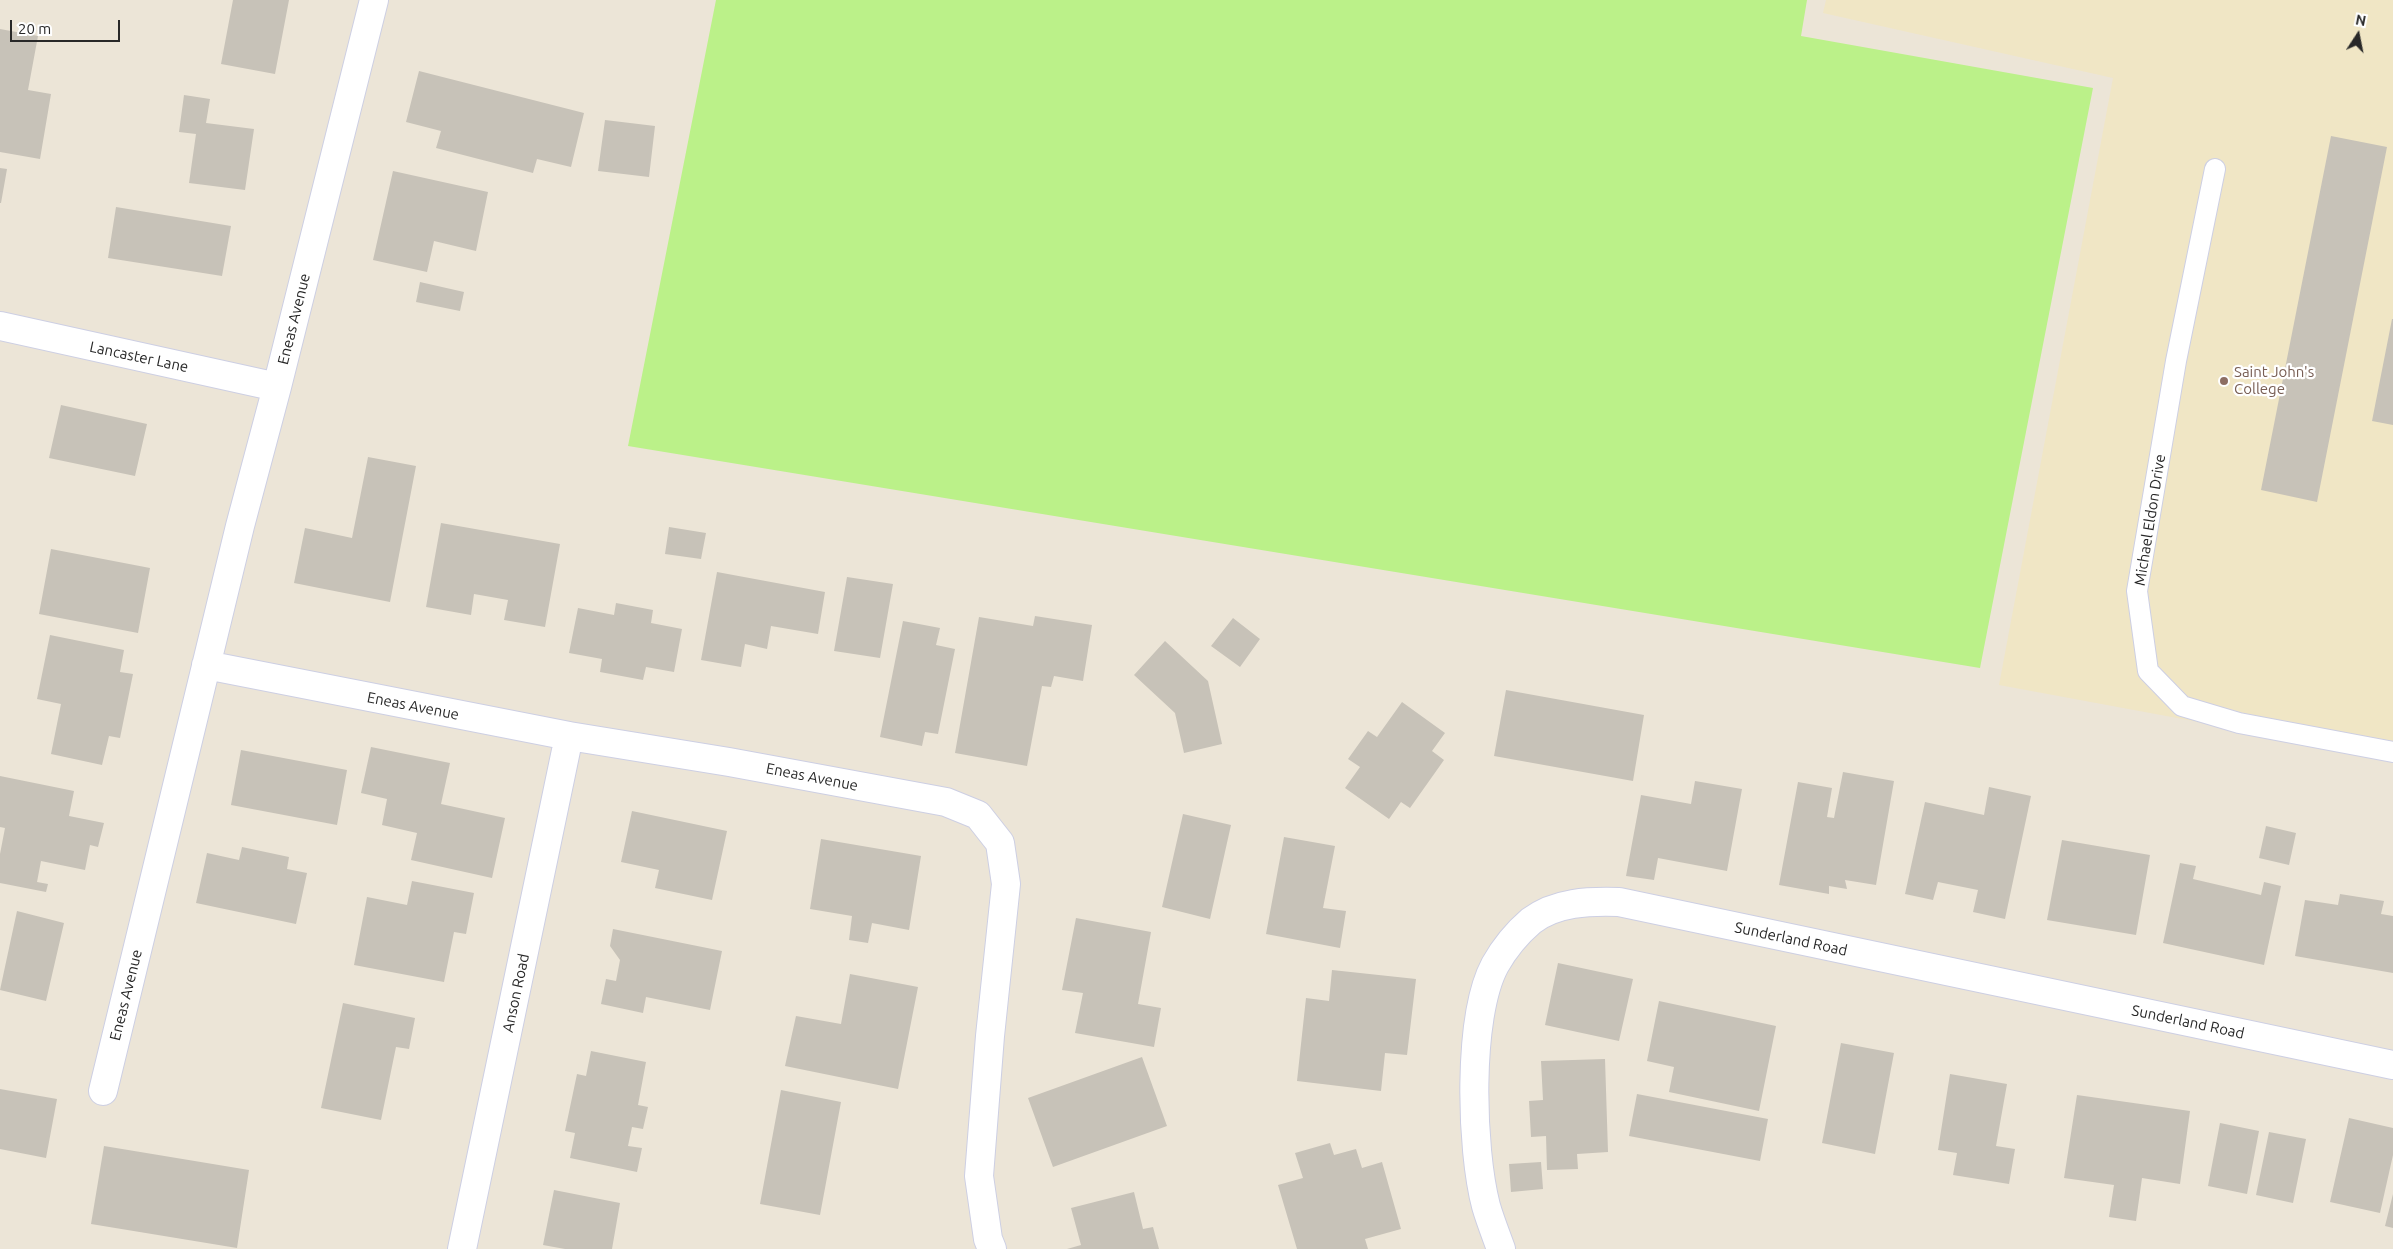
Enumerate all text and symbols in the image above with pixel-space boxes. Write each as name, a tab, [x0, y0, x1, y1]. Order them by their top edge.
scale bar	[12, 10, 122, 42]
north arrow	[2333, 10, 2383, 60]
text: N	[2354, 11, 2368, 29]
text: 20 m	[18, 20, 51, 37]
street label: Eneas Avenue	[274, 271, 314, 367]
street label: Lancaster Lane	[88, 338, 190, 376]
place label: Saint John's College	[2234, 363, 2314, 398]
marker: Saint John's College	[2218, 375, 2230, 387]
street label: Michael Eldon Drive	[2131, 453, 2169, 587]
street label: Eneas Avenue	[365, 688, 461, 724]
street label: Eneas Avenue	[764, 759, 860, 795]
street label: Sunderland Road	[1733, 918, 1849, 960]
street label: Eneas Avenue	[106, 947, 146, 1043]
street label: Anson Road	[499, 952, 533, 1034]
street label: Sunderland Road	[2130, 1001, 2246, 1043]

